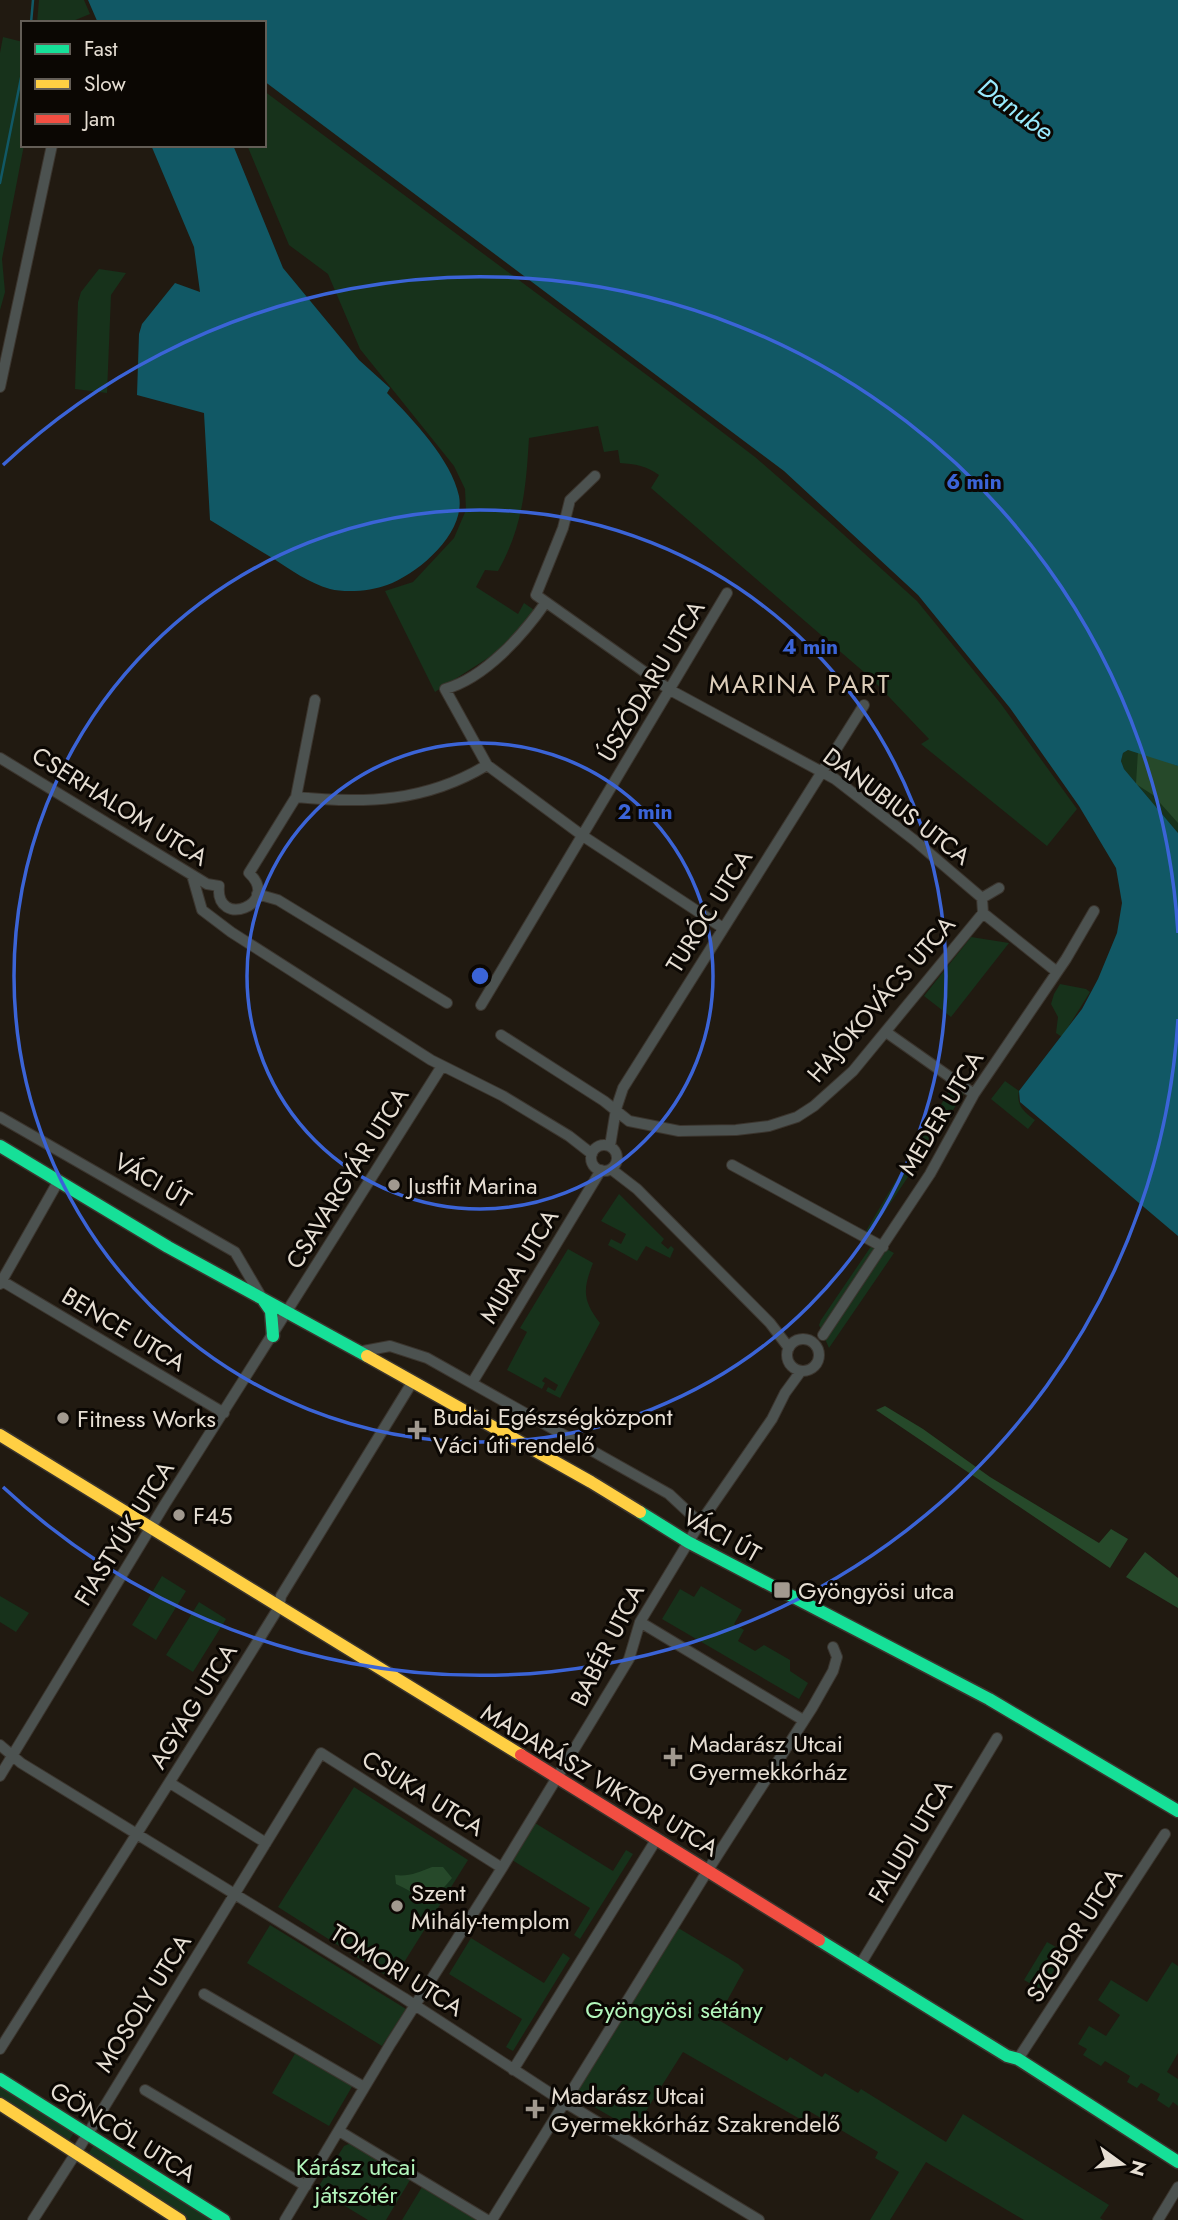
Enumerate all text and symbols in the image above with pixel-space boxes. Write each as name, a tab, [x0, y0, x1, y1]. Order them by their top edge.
legend	[21, 21, 266, 147]
text: Fast	[84, 34, 117, 64]
text: Slow	[84, 69, 126, 99]
water label: Danube	[970, 69, 1062, 149]
text: Jam	[81, 104, 116, 134]
text: 6 min	[946, 467, 1002, 497]
street label: ÚSZÓDARU UTCA	[589, 593, 713, 768]
text: 4 min	[782, 632, 838, 662]
district label: MARINA PART	[709, 665, 891, 703]
street label: CSERHALOM UTCA	[25, 738, 215, 874]
street label: DANUBIUS UTCA	[816, 739, 978, 873]
text: 2 min	[617, 797, 673, 827]
street label: TURÓC UTCA	[657, 843, 761, 979]
street label: HAJÓKOVÁCS UTCA	[799, 908, 963, 1090]
centre of rings	[468, 964, 492, 988]
street label: MEDER UTCA	[890, 1044, 992, 1182]
street label: CSAVARGYÁR UTCA	[277, 1080, 417, 1276]
street label: VÁCI ÚT	[108, 1144, 198, 1216]
place label: Justfit Marina	[405, 1168, 537, 1203]
marker: Justfit Marina	[386, 1177, 402, 1193]
street label: MURA UTCA	[471, 1202, 567, 1330]
street label: BENCE UTCA	[55, 1278, 193, 1380]
place label: Budai Egészségközpont Váci úti rendelő	[433, 1399, 673, 1462]
place label: Fitness Works	[77, 1401, 216, 1436]
marker: Fitness Works	[55, 1410, 71, 1426]
marker: Budai Egészségközpont Váci úti rendelő	[407, 1420, 427, 1440]
street label: FIASTYÚK UTCA	[65, 1454, 183, 1612]
place label: F45	[193, 1498, 233, 1533]
street label: VÁCI ÚT	[677, 1499, 767, 1571]
marker: F45	[171, 1507, 187, 1523]
place label: Gyöngyösi utca	[798, 1573, 954, 1608]
street label: BABÉR UTCA	[561, 1578, 653, 1712]
marker: Gyöngyösi utca	[772, 1580, 792, 1600]
street label: AGYAG UTCA	[141, 1636, 246, 1775]
street label: MADARÁSZ VIKTOR UTCA	[474, 1695, 726, 1865]
place label: Madarász Utcai Gyermekkórház	[689, 1726, 847, 1789]
street label: CSUKA UTCA	[355, 1742, 491, 1845]
marker: Madarász Utcai Gyermekkórház	[663, 1747, 683, 1767]
street label: FALUDI UTCA	[859, 1773, 961, 1909]
street label: SZOBOR UTCA	[1017, 1861, 1131, 2009]
place label: Szent Mihály-templom	[411, 1875, 570, 1938]
marker: Szent Mihály-templom	[389, 1898, 405, 1914]
street label: TOMORI UTCA	[324, 1915, 470, 2025]
street label: MOSOLY UTCA	[87, 1927, 200, 2079]
park label: Gyöngyösi sétány	[585, 1992, 763, 2027]
street label: GÖNCÖL UTCA	[43, 2073, 203, 2191]
place label: Madarász Utcai Gyermekkórház Szakrendelő	[551, 2078, 840, 2141]
marker: Madarász Utcai Gyermekkórház Szakrendelő	[525, 2099, 545, 2119]
north arrow	[1087, 2129, 1157, 2199]
park label: Kárász utcai játszótér	[296, 2149, 416, 2212]
text: N	[1123, 2157, 1153, 2179]

